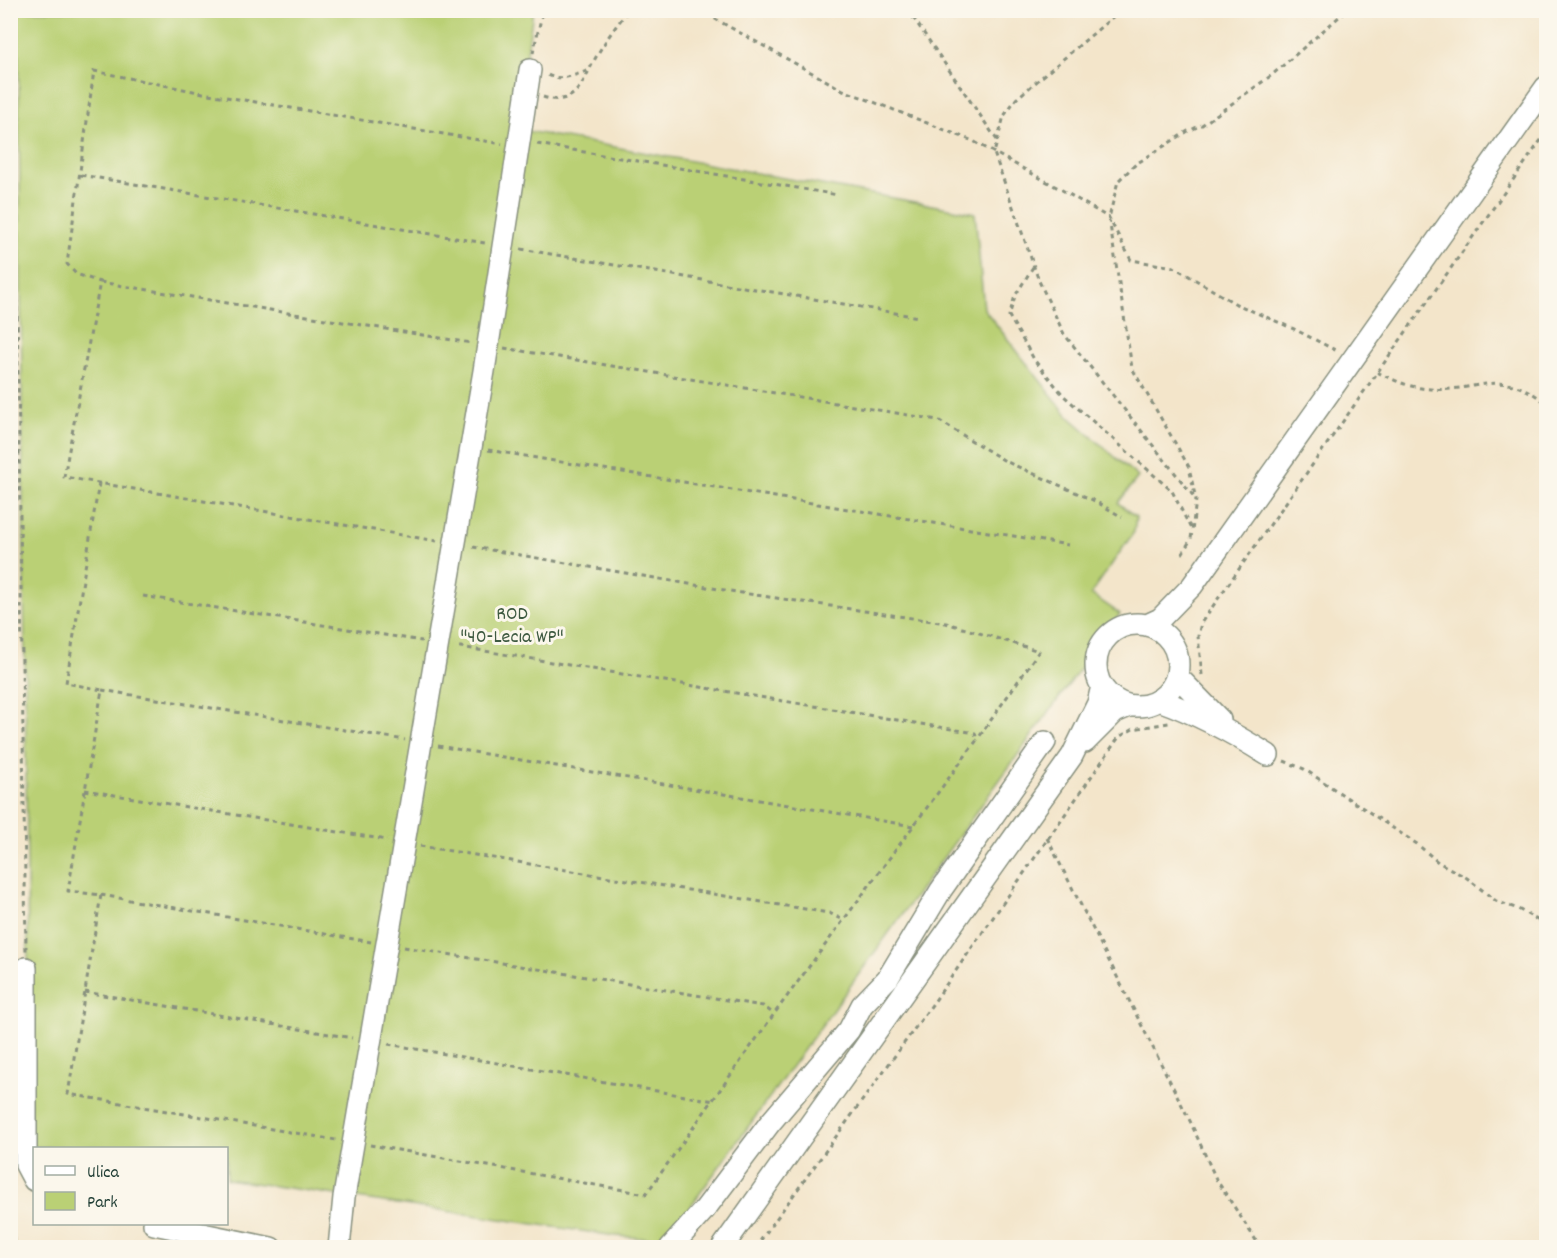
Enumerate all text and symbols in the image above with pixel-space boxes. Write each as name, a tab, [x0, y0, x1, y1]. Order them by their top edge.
park label: ROD "40-Lecia WP"	[460, 601, 564, 652]
legend	[33, 1147, 228, 1225]
text: Ulica	[87, 1161, 119, 1186]
text: Park	[87, 1191, 118, 1216]

